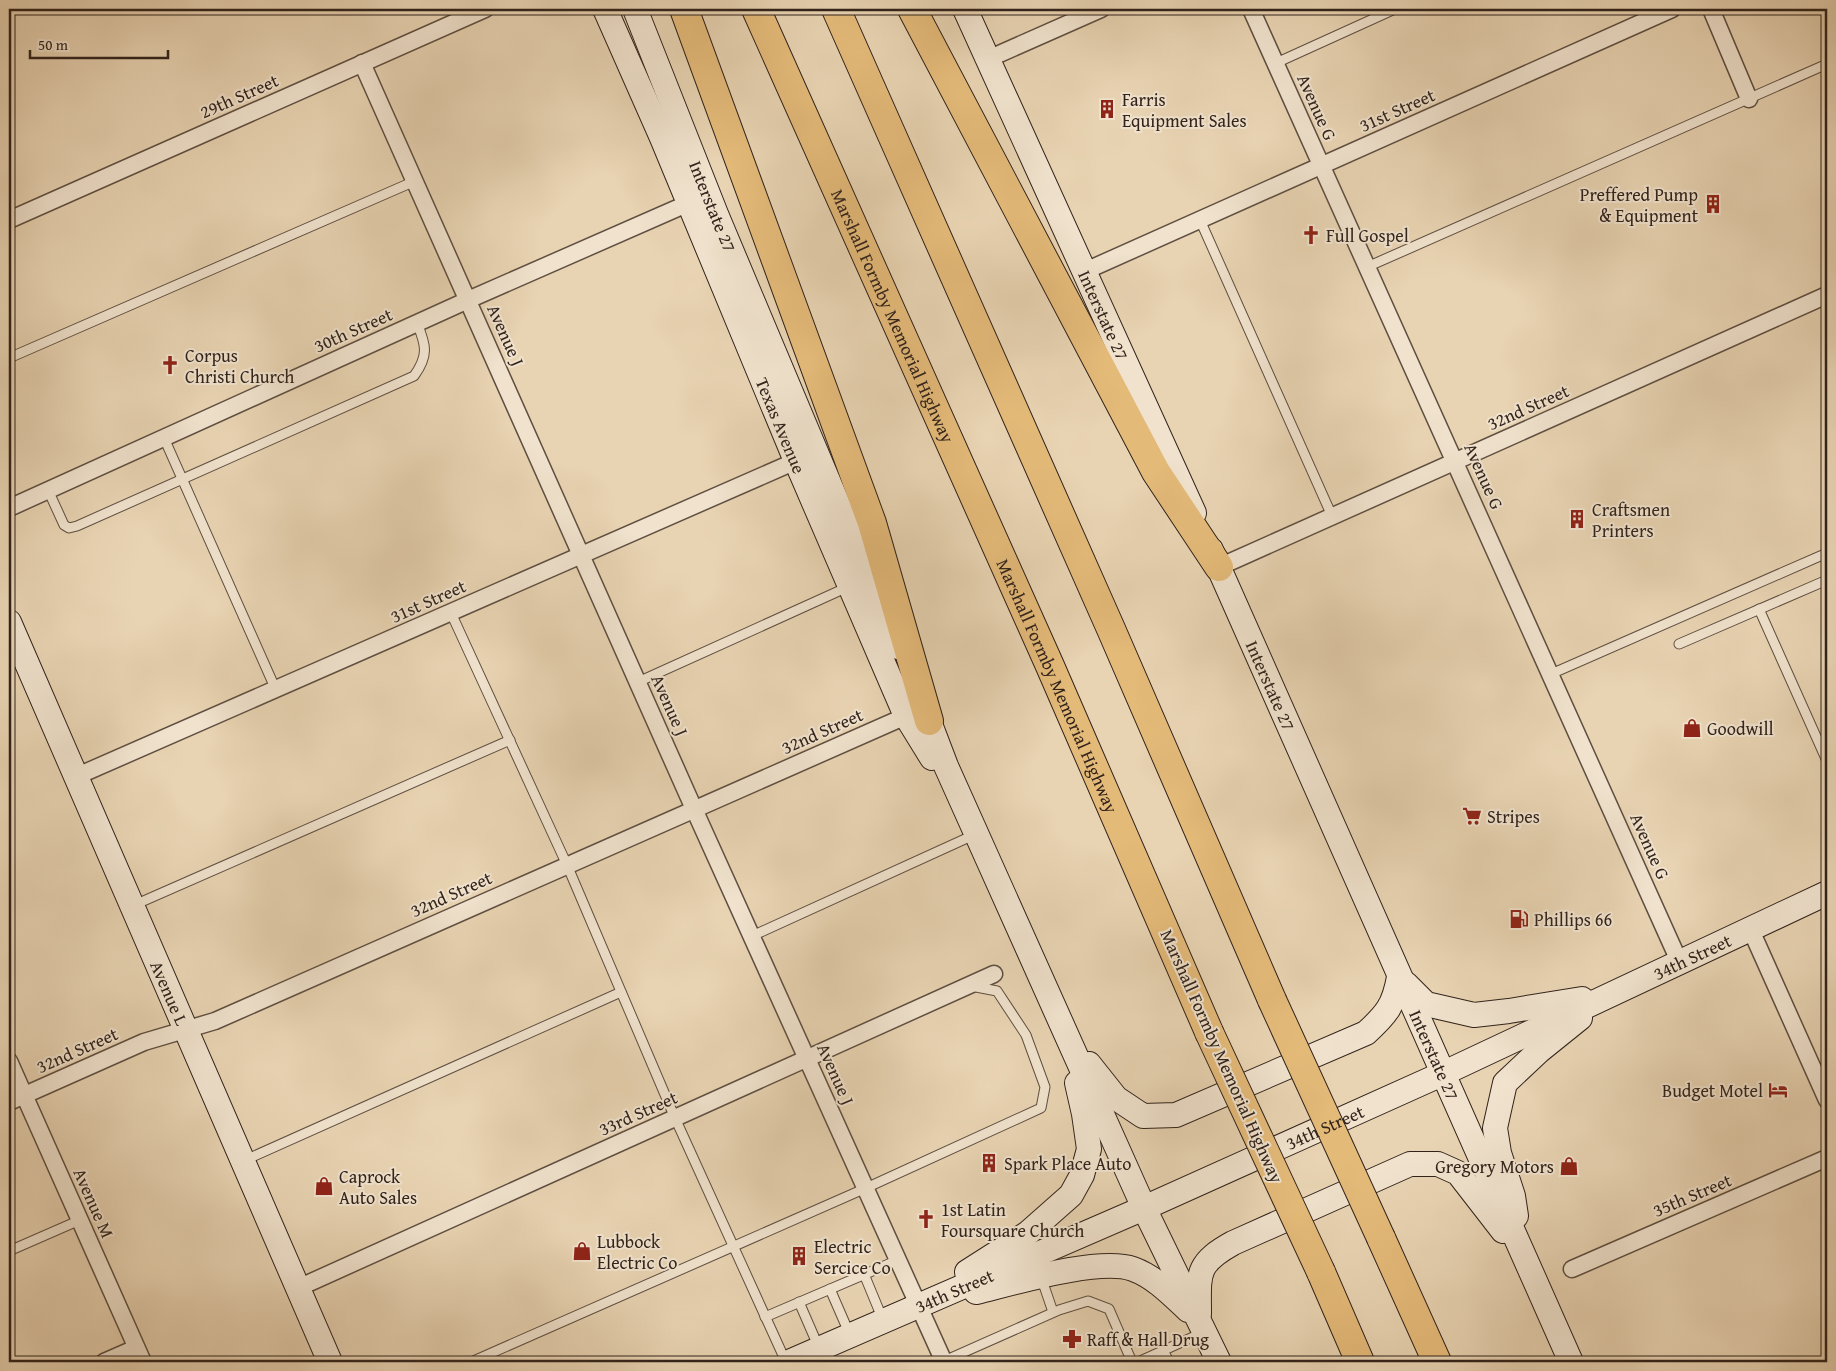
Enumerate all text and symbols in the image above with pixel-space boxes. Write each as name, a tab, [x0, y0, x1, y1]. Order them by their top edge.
scale bar	[30, 28, 168, 60]
text: 50 m	[38, 34, 69, 55]
street label: 29th Street	[195, 66, 283, 125]
street label: Avenue G	[1290, 70, 1344, 145]
street label: 31st Street	[1355, 81, 1440, 139]
place label: Farris Equipment Sales	[1122, 86, 1247, 134]
building icon: Farris Equipment Sales	[1096, 98, 1118, 120]
street label: Interstate 27	[683, 157, 744, 256]
place label: Preffered Pump & Equipment	[1580, 181, 1699, 229]
street label: Marshall Formby Memorial Highway	[825, 184, 962, 447]
building icon: Preffered Pump & Equipment	[1702, 193, 1724, 215]
place label: Full Gospel	[1326, 222, 1409, 249]
church icon: Full Gospel	[1300, 224, 1322, 246]
street label: Interstate 27	[1072, 266, 1136, 364]
street label: 30th Street	[309, 300, 397, 359]
street label: Avenue J	[480, 300, 532, 370]
place label: Corpus Christi Church	[185, 342, 294, 390]
church icon: Corpus Christi Church	[159, 354, 181, 376]
street label: Texas Avenue	[749, 373, 813, 478]
street label: 32nd Street	[1483, 377, 1574, 437]
street label: Avenue G	[1457, 439, 1511, 514]
place label: Craftsmen Printers	[1592, 496, 1670, 544]
building icon: Craftsmen Printers	[1566, 508, 1588, 530]
street label: Marshall Formby Memorial Highway	[990, 554, 1126, 817]
street label: 31st Street	[386, 572, 471, 630]
street label: Interstate 27	[1239, 636, 1303, 735]
street label: Avenue J	[644, 670, 696, 740]
street label: 32nd Street	[777, 701, 868, 761]
place label: Goodwill	[1707, 715, 1774, 742]
shop icon: Goodwill	[1681, 717, 1703, 739]
place label: Stripes	[1487, 803, 1540, 830]
supermarket icon: Stripes	[1461, 805, 1483, 827]
street label: Avenue G	[1623, 809, 1677, 884]
street label: 32nd Street	[406, 864, 497, 924]
place label: Phillips 66	[1534, 906, 1612, 933]
fuel station icon: Phillips 66	[1508, 908, 1530, 930]
street label: Marshall Formby Memorial Highway	[1154, 925, 1290, 1187]
street label: 34th Street	[1649, 926, 1736, 986]
street label: Avenue L	[144, 956, 196, 1029]
street label: Interstate 27	[1403, 1005, 1467, 1104]
street label: 32nd Street	[32, 1020, 123, 1080]
street label: Avenue J	[810, 1039, 862, 1109]
place label: Budget Motel	[1662, 1077, 1763, 1104]
hotel icon: Budget Motel	[1767, 1079, 1789, 1101]
street label: 33rd Street	[594, 1083, 682, 1142]
street label: 34th Street	[1281, 1097, 1369, 1156]
place label: Spark Place Auto	[1004, 1150, 1131, 1177]
building icon: Spark Place Auto	[978, 1152, 1000, 1174]
place label: Gregory Motors	[1435, 1153, 1554, 1180]
shop icon: Gregory Motors	[1558, 1155, 1580, 1177]
place label: Caprock Auto Sales	[339, 1163, 417, 1211]
street label: Avenue M	[67, 1164, 121, 1243]
street label: 35th Street	[1648, 1166, 1736, 1224]
shop icon: Caprock Auto Sales	[313, 1175, 335, 1197]
place label: 1st Latin Foursquare Church	[941, 1196, 1084, 1244]
church icon: 1st Latin Foursquare Church	[915, 1208, 937, 1230]
place label: Lubbock Electric Co	[597, 1228, 677, 1276]
place label: Electric Sercice Co	[814, 1233, 891, 1281]
shop icon: Lubbock Electric Co	[571, 1240, 593, 1262]
building icon: Electric Sercice Co	[788, 1245, 810, 1267]
street label: 34th Street	[911, 1261, 998, 1319]
place label: Raff & Hall Drug	[1087, 1326, 1209, 1353]
pharmacy icon: Raff & Hall Drug	[1061, 1328, 1083, 1350]

